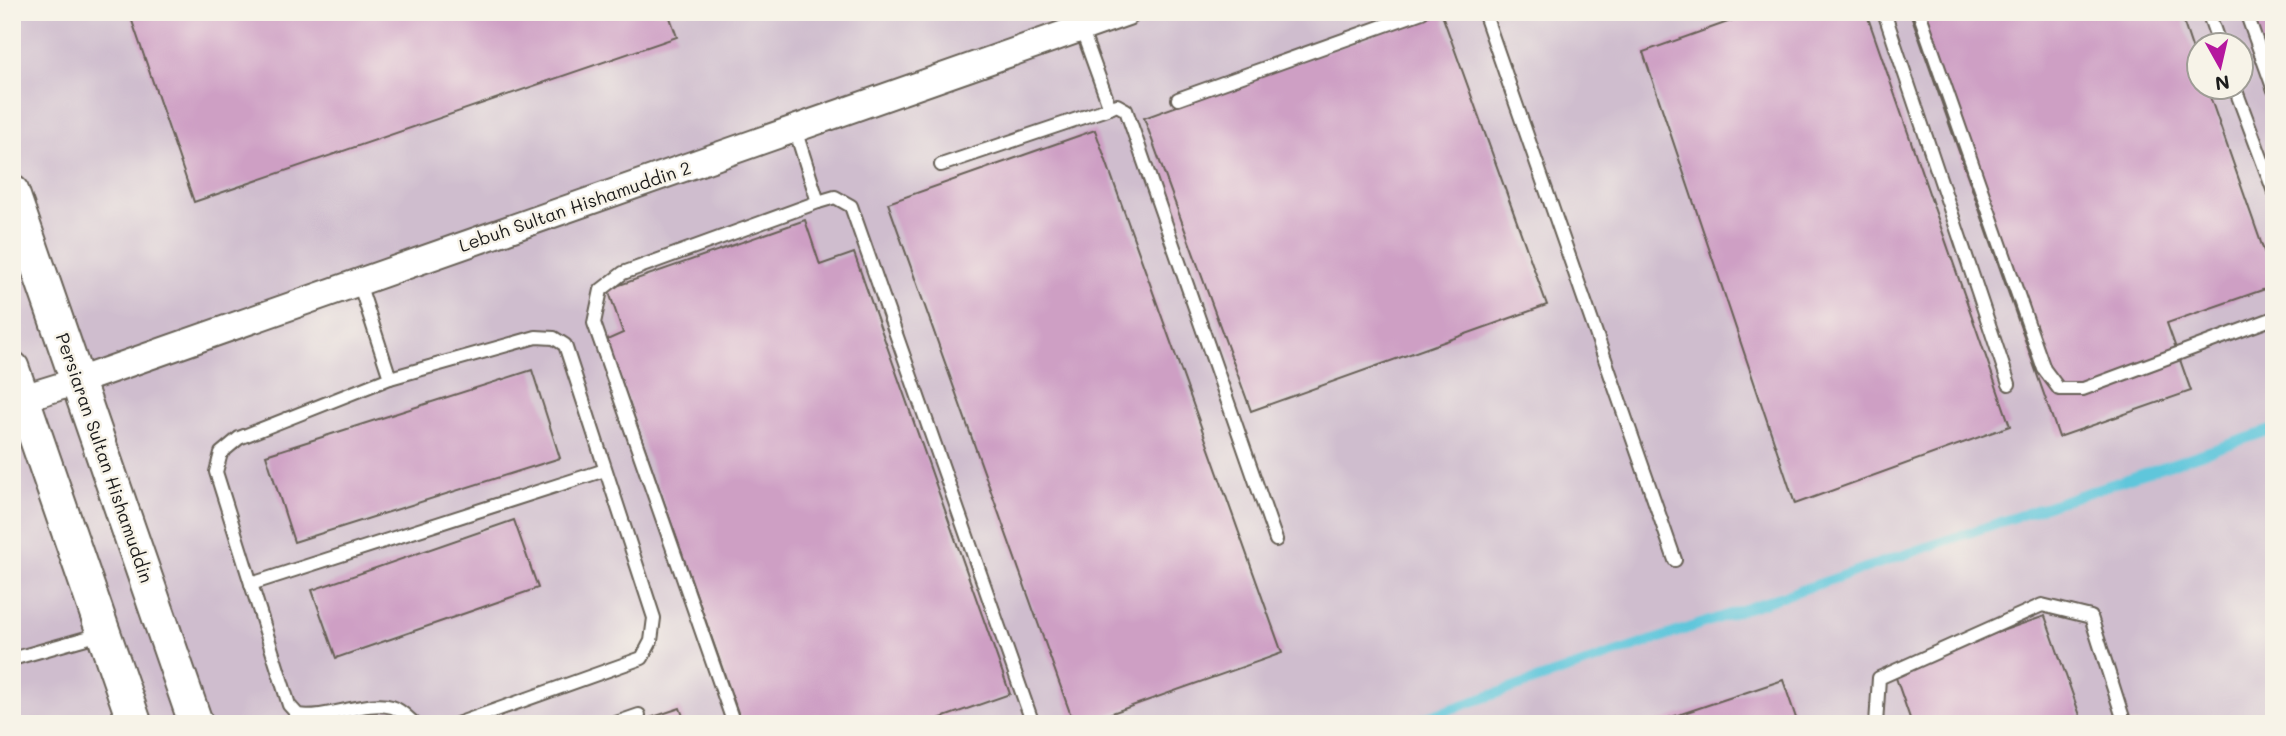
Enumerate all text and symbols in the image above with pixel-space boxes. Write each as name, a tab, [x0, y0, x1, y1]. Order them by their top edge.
north arrow	[2184, 32, 2254, 102]
text: N	[2214, 70, 2231, 97]
street label: Lebuh Sultan Hishamuddin 2	[455, 155, 694, 257]
street label: Persiaran Sultan Hishamuddin	[51, 329, 159, 586]

